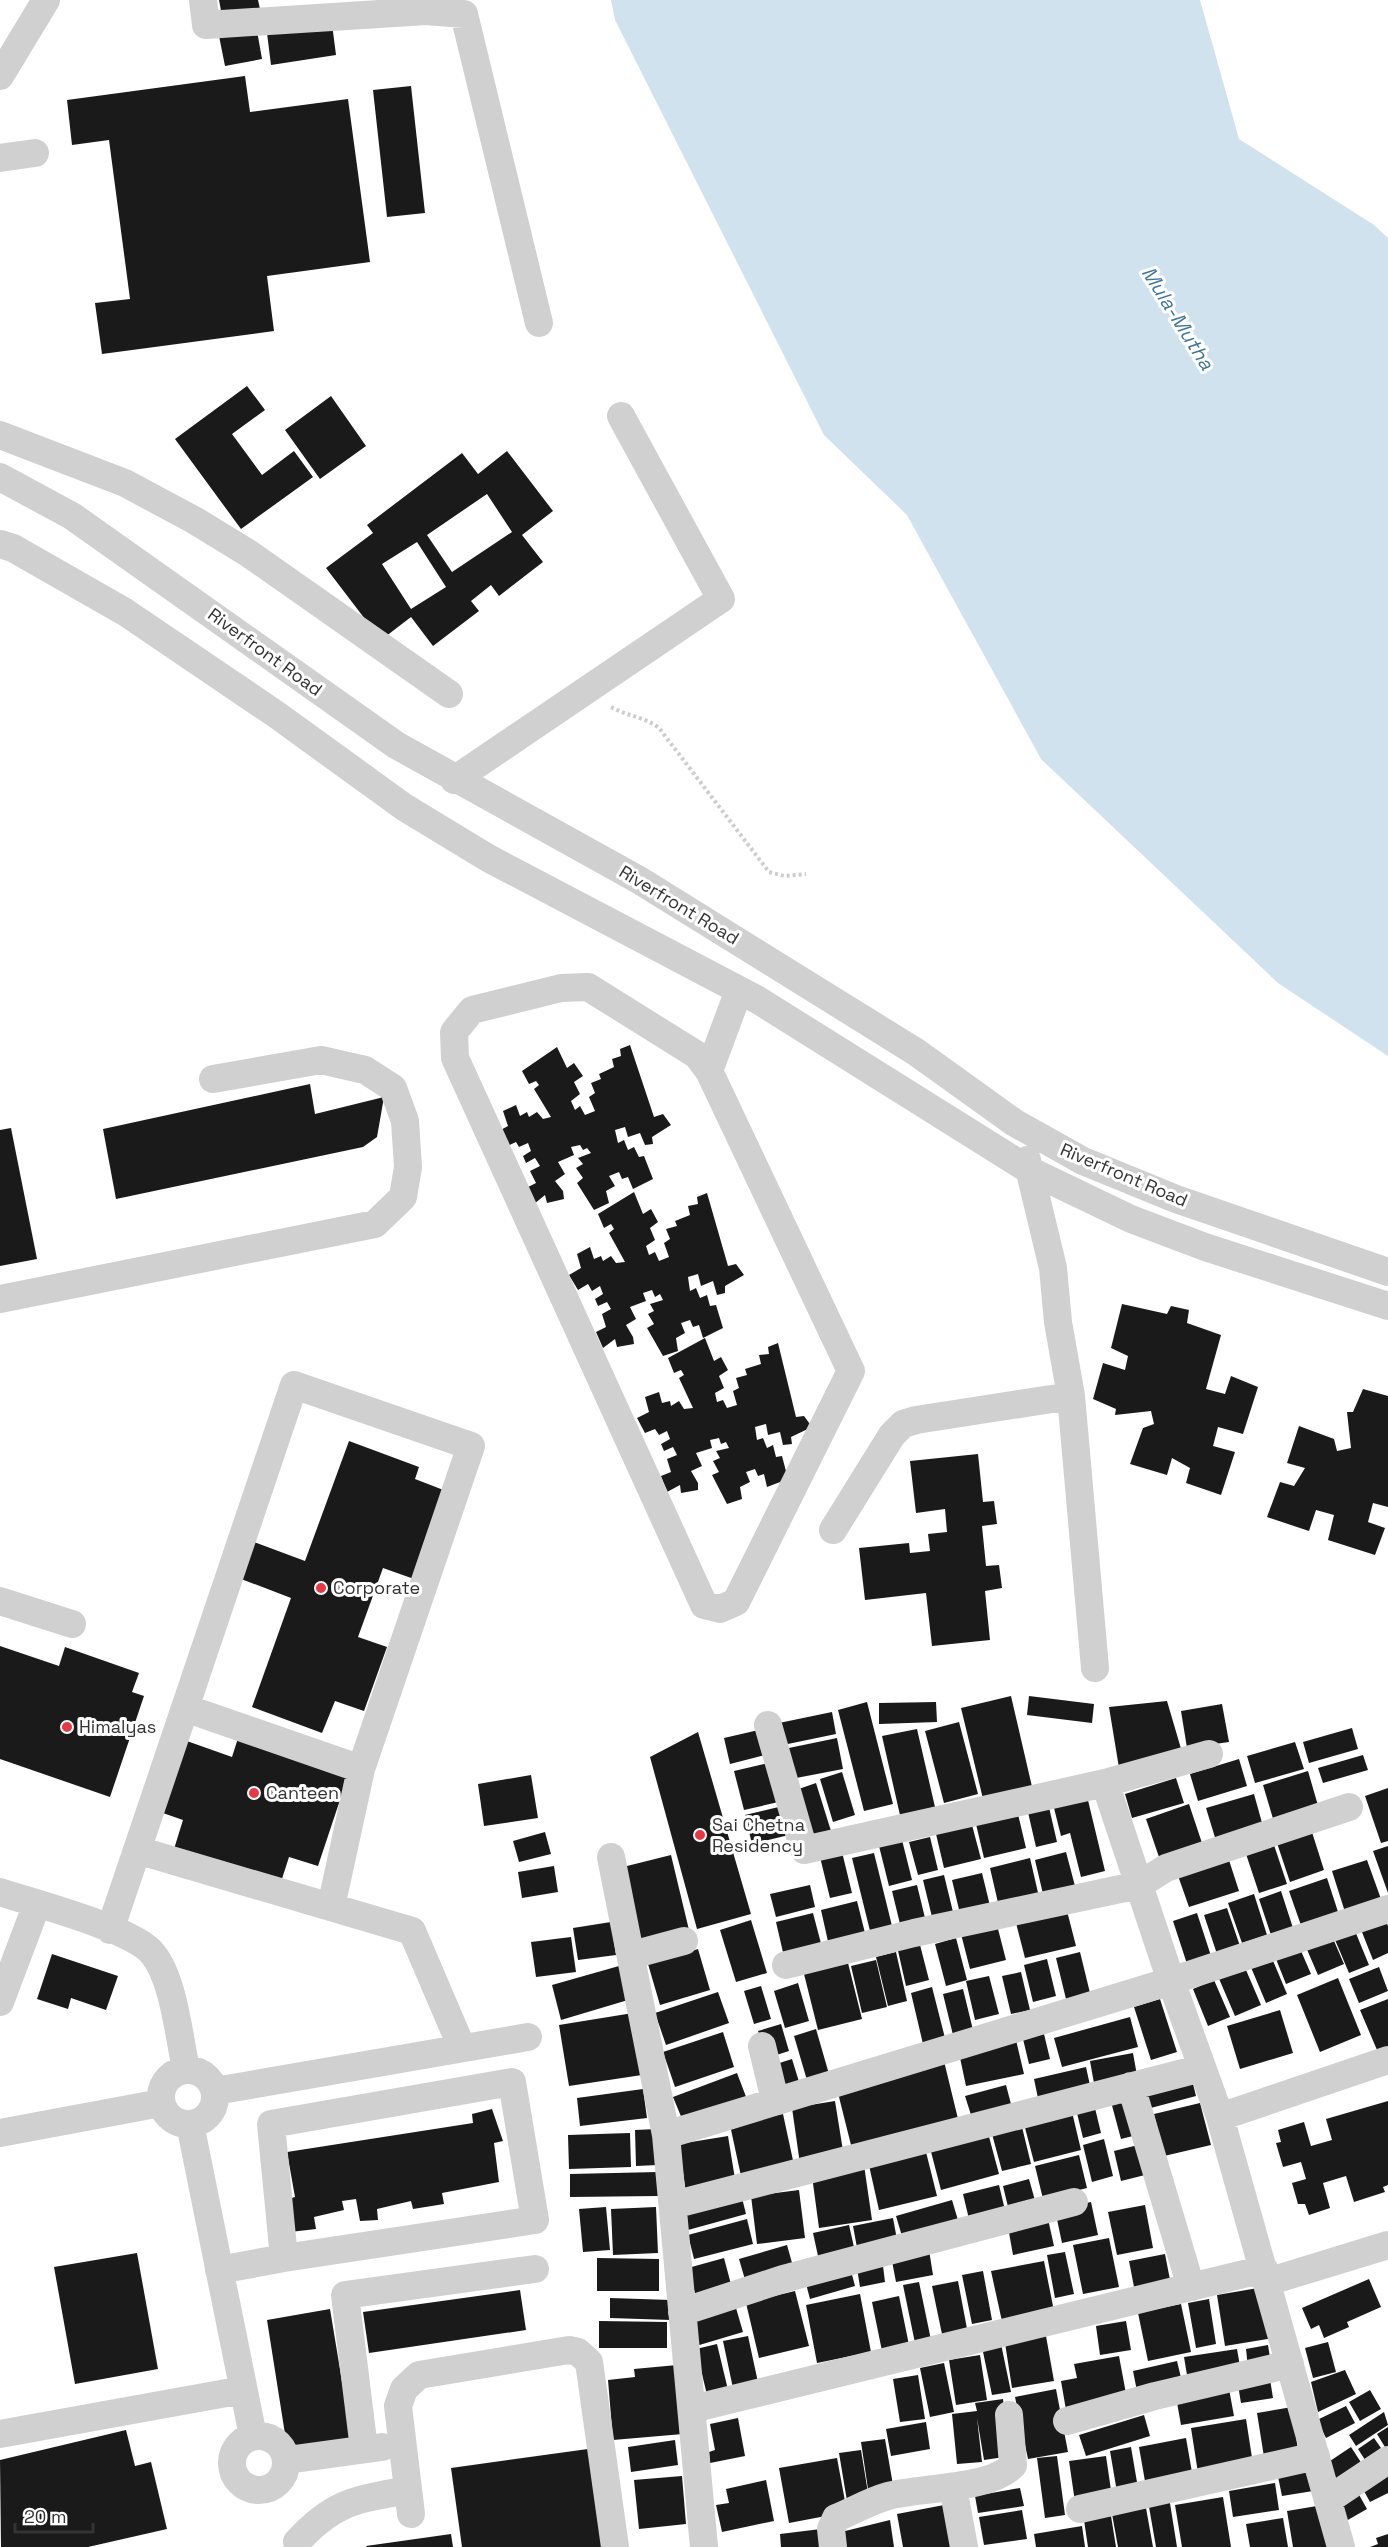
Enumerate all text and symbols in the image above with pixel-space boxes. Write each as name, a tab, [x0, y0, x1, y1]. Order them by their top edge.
water label: Mula-Mutha	[1136, 261, 1220, 375]
street label: Riverfront Road	[204, 602, 327, 701]
street label: Riverfront Road	[615, 860, 743, 949]
street label: Riverfront Road	[1057, 1137, 1191, 1212]
place label: Corporate	[333, 1576, 420, 1599]
marker: Corporate	[314, 1581, 328, 1595]
place label: Himalyas	[79, 1715, 156, 1738]
marker: Himalyas	[60, 1720, 74, 1734]
place label: Canteen	[266, 1781, 339, 1804]
marker: Canteen	[247, 1786, 261, 1800]
place label: Sai Chetna Residency	[712, 1813, 805, 1857]
marker: Sai Chetna Residency	[693, 1828, 707, 1842]
scale bar	[15, 2496, 93, 2534]
text: 20 m	[24, 2505, 67, 2528]

